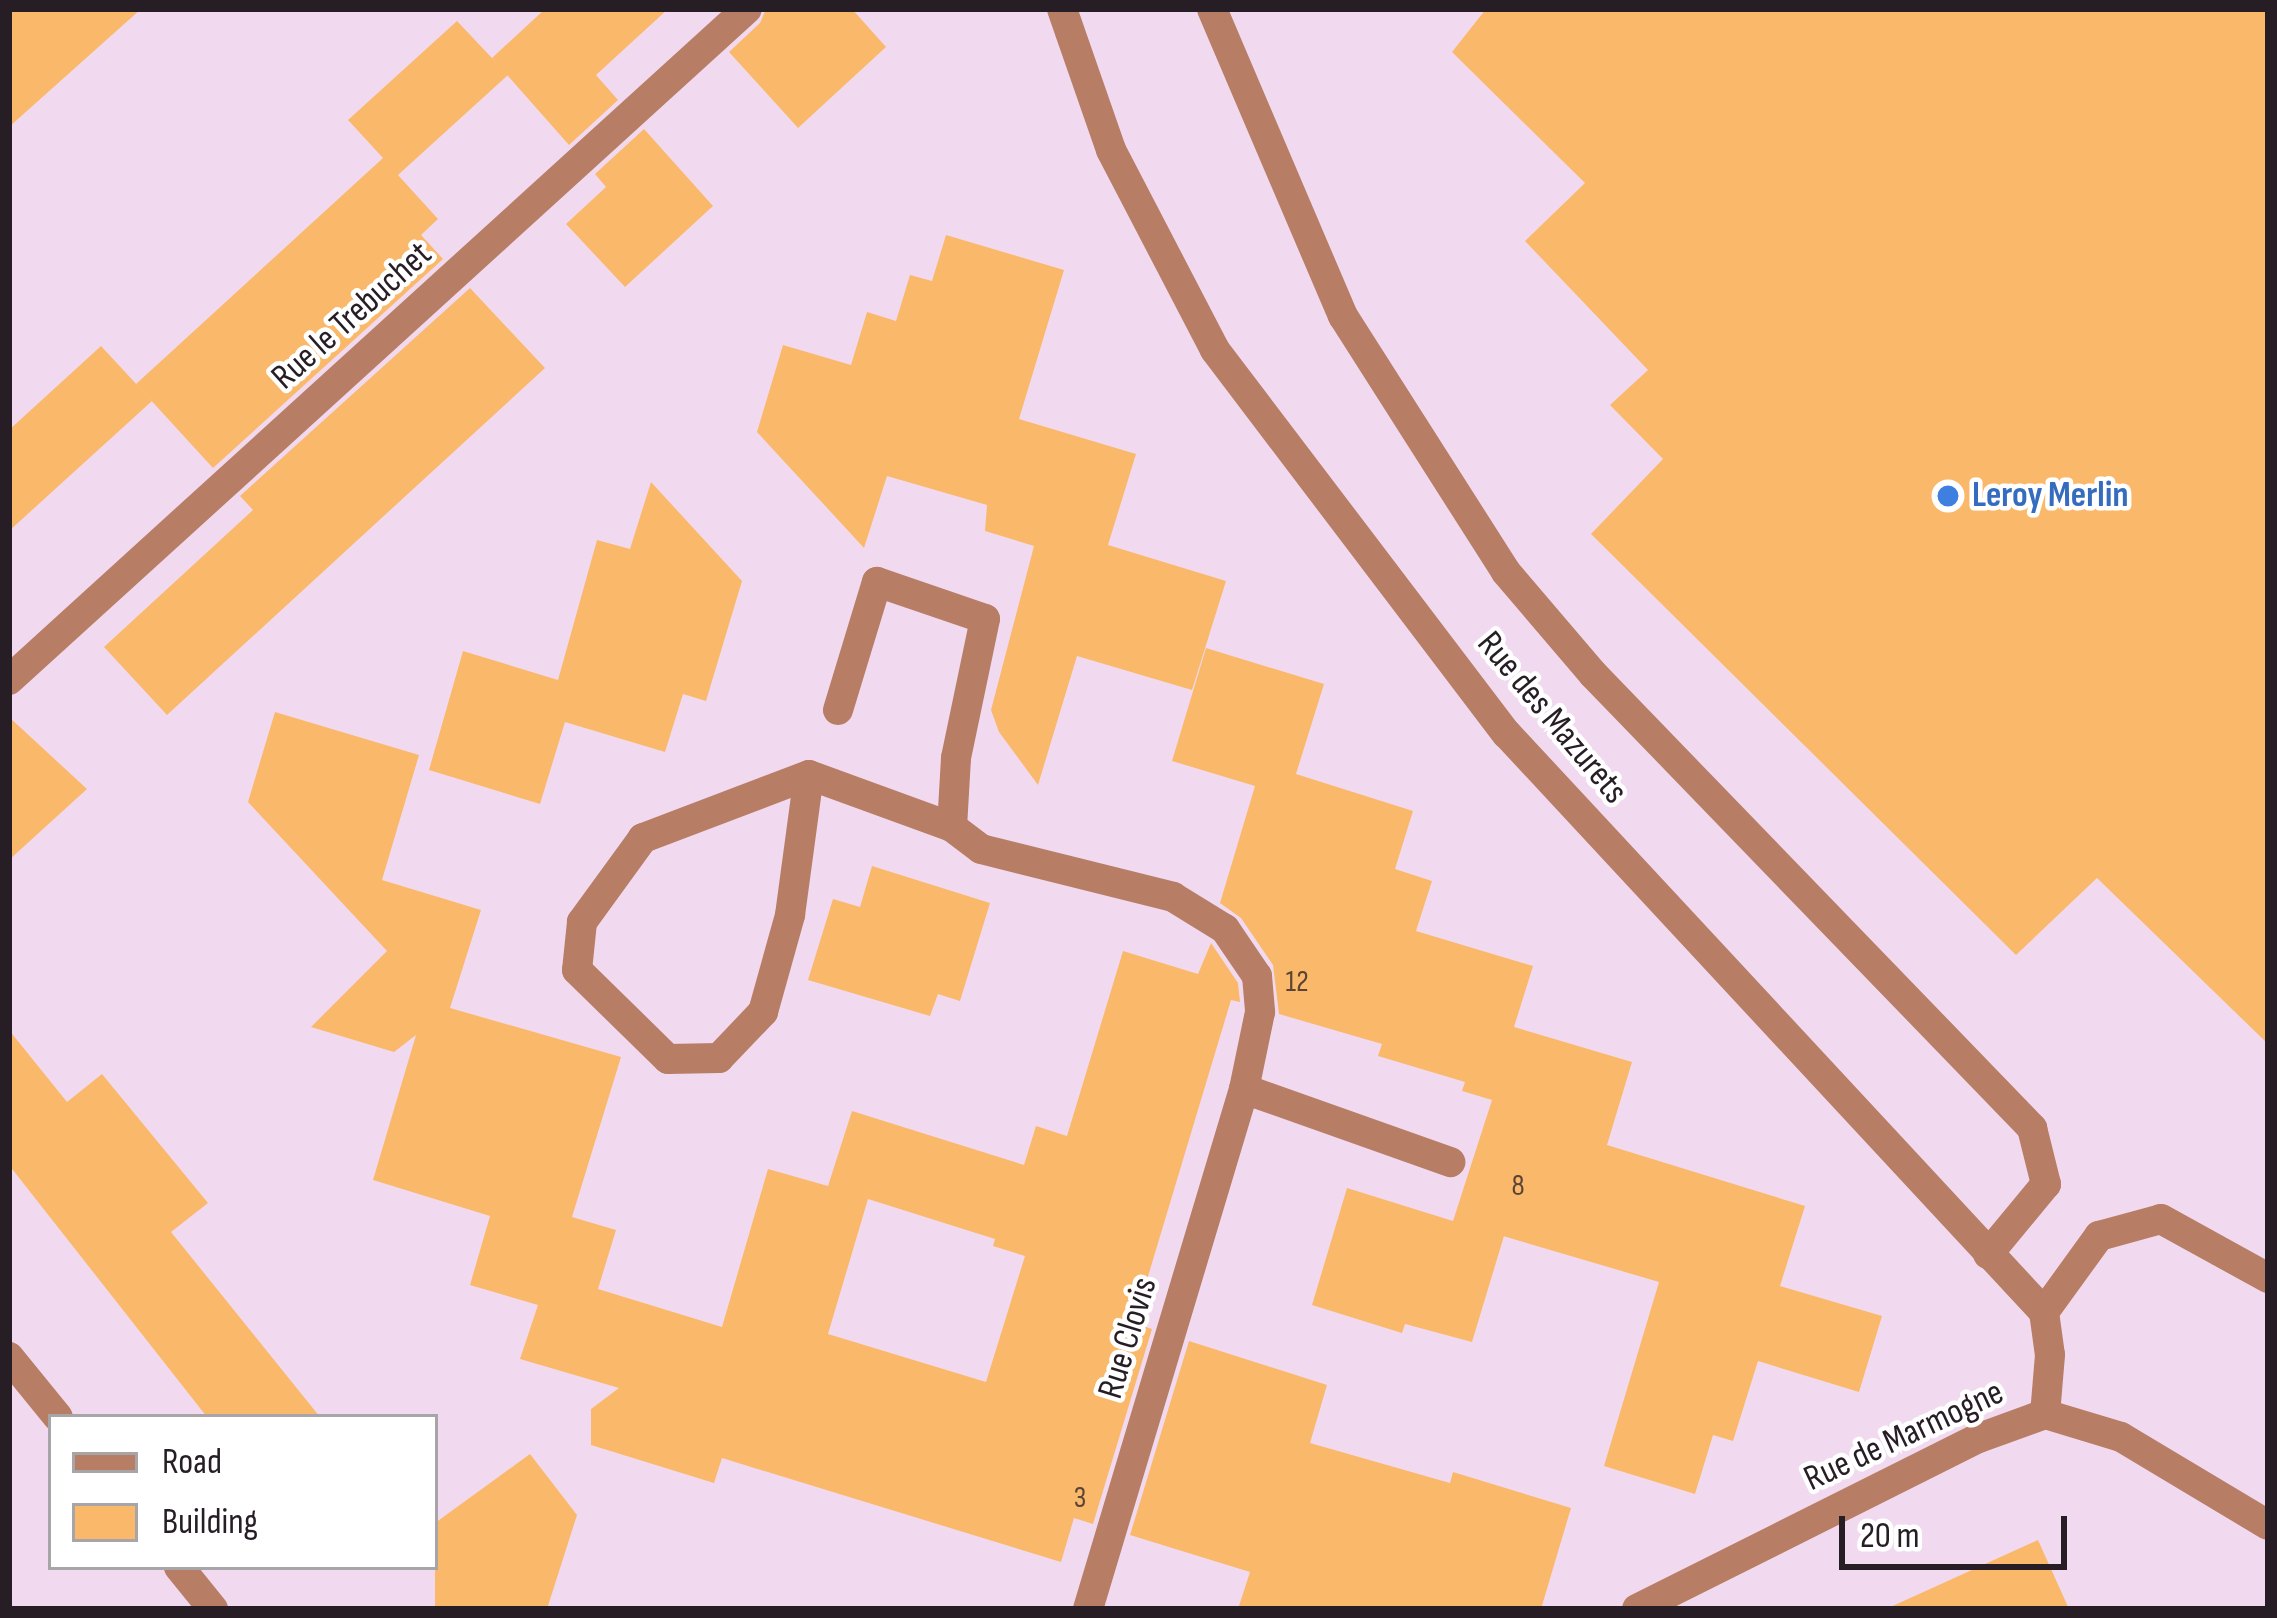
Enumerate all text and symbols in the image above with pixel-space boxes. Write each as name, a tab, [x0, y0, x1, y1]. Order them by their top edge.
street label: Rue le Trebuchet	[263, 233, 441, 399]
place label: Leroy Merlin	[1972, 474, 2128, 518]
marker: Leroy Merlin	[1935, 483, 1961, 509]
street label: Rue des Mazurets	[1468, 623, 1636, 813]
house number: 12	[1285, 964, 1309, 1000]
house number: 8	[1511, 1168, 1525, 1204]
street label: Rue Clovis	[1089, 1272, 1167, 1404]
street label: Rue de Marmogne	[1798, 1371, 2010, 1501]
legend	[48, 1414, 438, 1570]
text: Road	[162, 1441, 222, 1484]
house number: 3	[1074, 1480, 1086, 1516]
scale bar	[1845, 1492, 2073, 1566]
text: Building	[162, 1501, 258, 1544]
text: 20 m	[1860, 1515, 1920, 1558]

